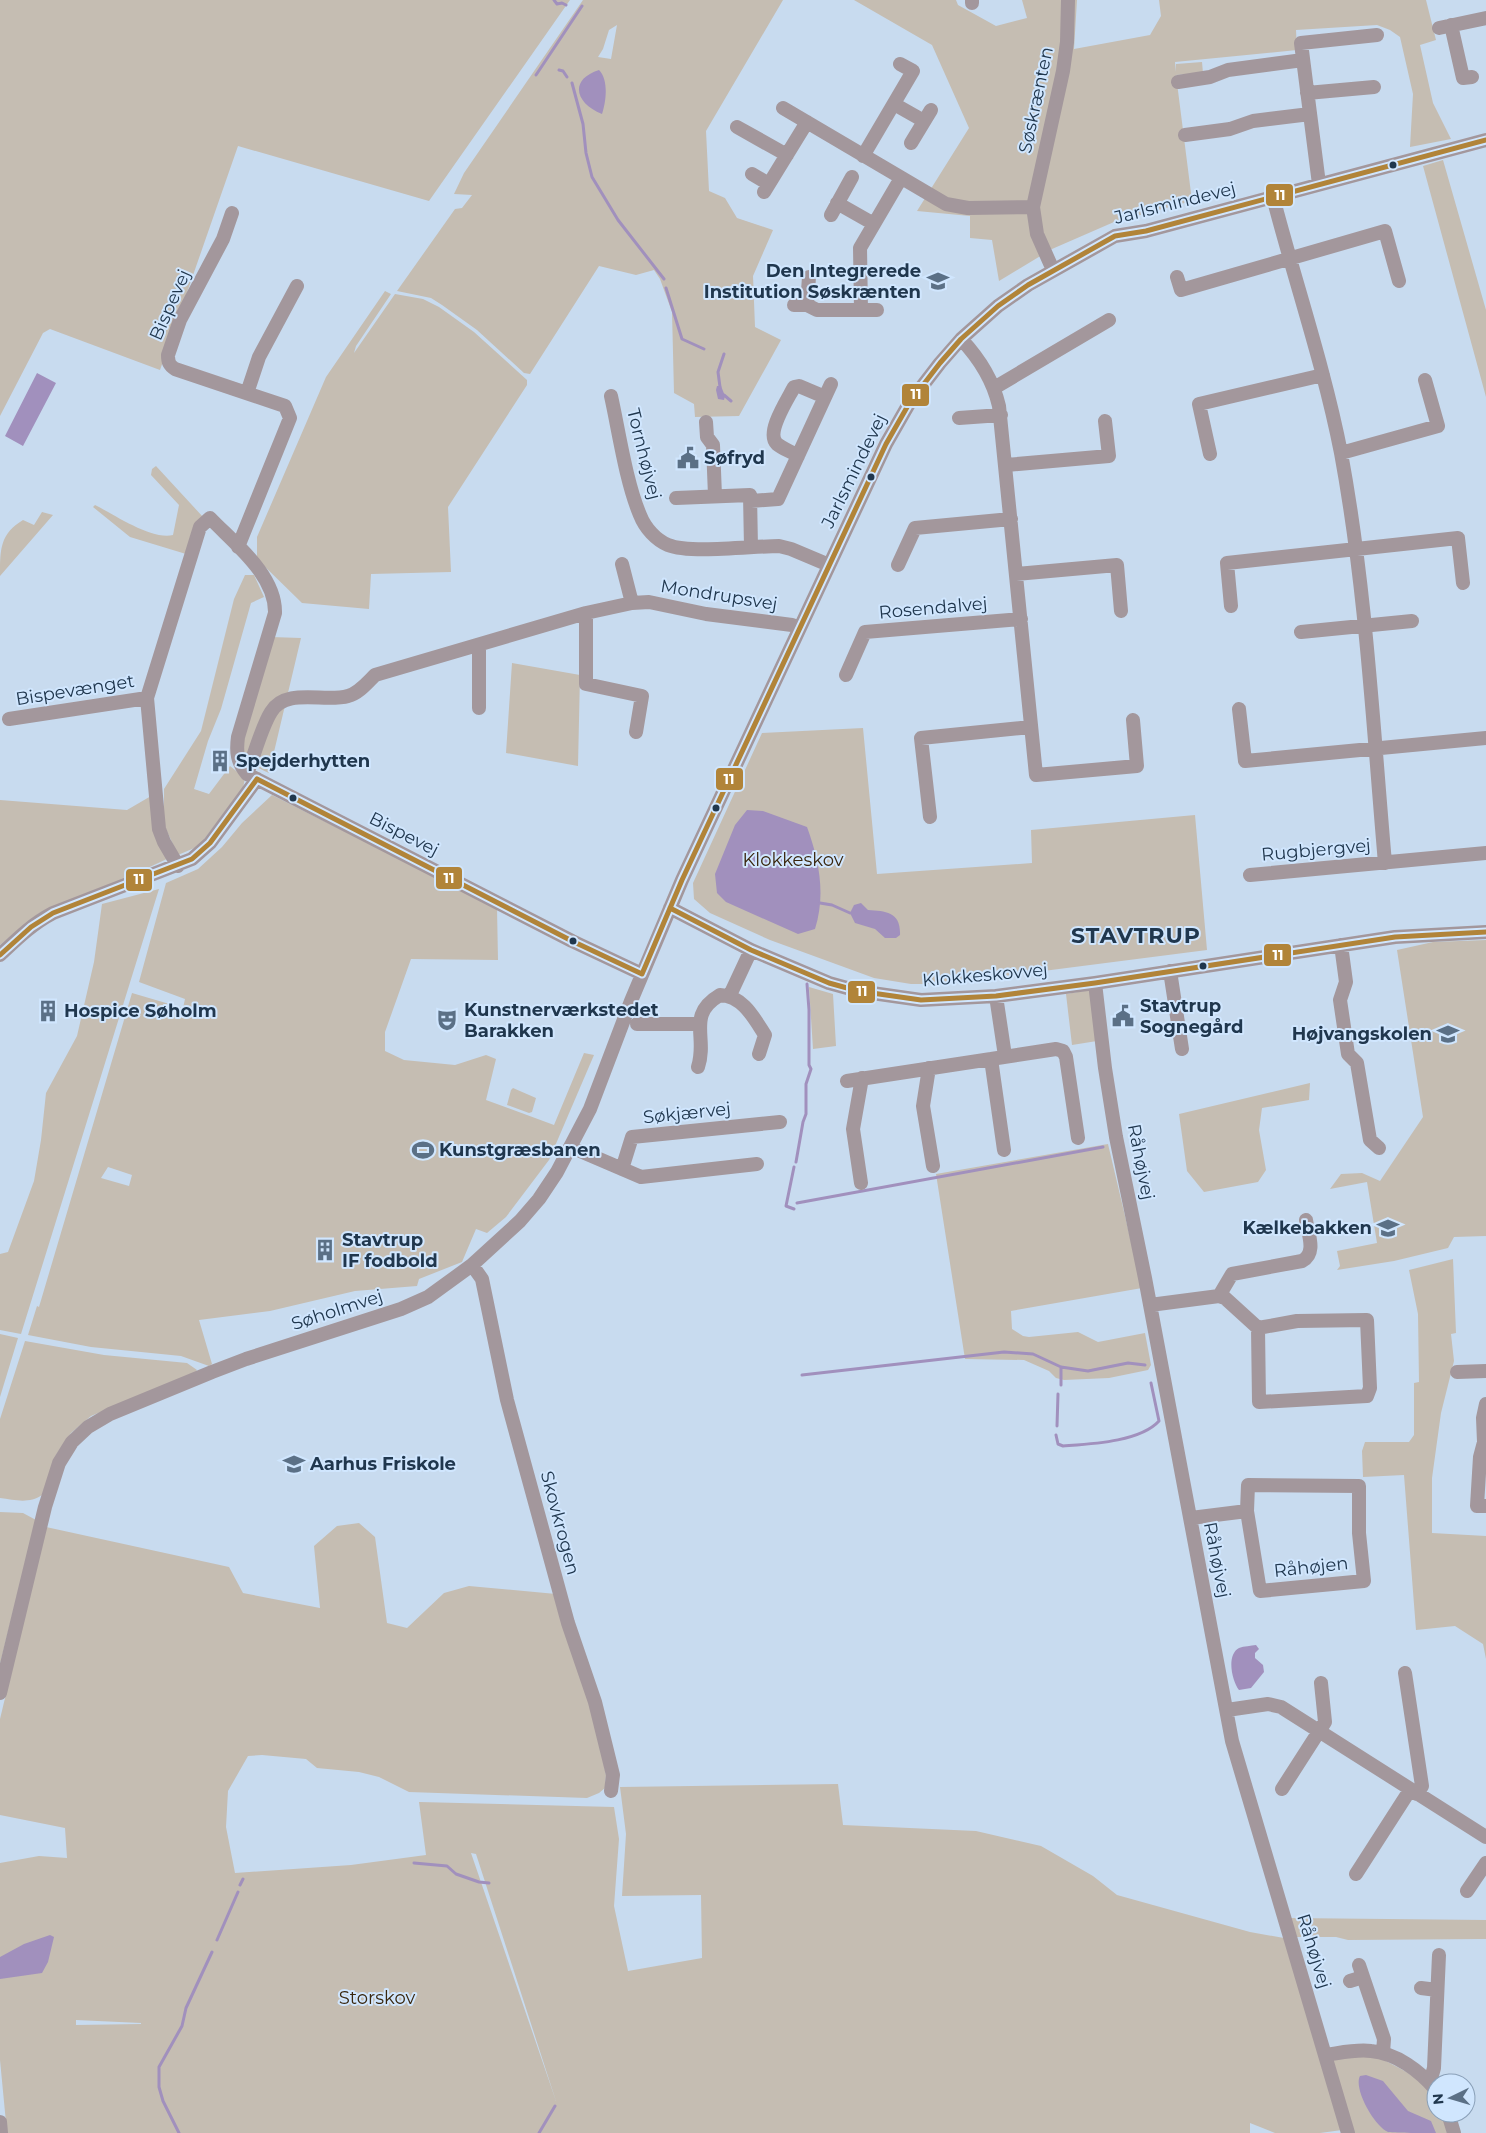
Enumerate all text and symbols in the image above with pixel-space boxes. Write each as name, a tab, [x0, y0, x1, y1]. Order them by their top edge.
street label: Søskrænten	[1014, 45, 1058, 155]
unlabelled marker	[1388, 160, 1398, 170]
street label: Jarlsmindevej	[1111, 177, 1238, 229]
line badge: 11	[1265, 183, 1294, 207]
text: 11	[1275, 186, 1285, 204]
place label: Den Integrerede Institution Søskrænten	[704, 260, 921, 303]
street label: Bispevej	[145, 266, 195, 344]
school or university icon: Den Integrerede Institution Søskrænten	[925, 268, 951, 294]
line badge: 11	[901, 383, 930, 407]
text: 11	[911, 385, 921, 403]
street label: Tornhøjvej	[622, 406, 666, 502]
street label: Jarlsmindevej	[816, 410, 891, 533]
public building icon: Søfryd	[675, 445, 701, 471]
place label: Søfryd	[704, 447, 765, 469]
unlabelled marker	[866, 472, 876, 482]
street label: Mondrupsvej	[659, 575, 779, 615]
street label: Rosendalvej	[878, 592, 988, 624]
street label: Bispevænget	[14, 670, 136, 710]
building icon: Spejderhytten	[207, 748, 233, 774]
place label: Spejderhytten	[236, 750, 370, 772]
line badge: 11	[715, 767, 744, 791]
text: 11	[724, 770, 734, 788]
unlabelled marker	[288, 793, 298, 803]
unlabelled marker	[711, 803, 721, 813]
street label: Bispevej	[365, 807, 443, 861]
street label: Rugbjergvej	[1260, 834, 1372, 866]
park label: Klokkeskov	[743, 849, 844, 871]
line badge: 11	[435, 866, 463, 890]
line badge: 11	[125, 868, 153, 892]
text: 11	[444, 869, 454, 887]
text: 11	[134, 870, 144, 888]
district label: STAVTRUP	[1071, 922, 1201, 949]
unlabelled marker	[568, 936, 578, 946]
line badge: 11	[1263, 943, 1292, 967]
text: 11	[1273, 946, 1283, 964]
street label: Klokkeskovvej	[921, 959, 1049, 991]
unlabelled marker	[1198, 961, 1208, 971]
line badge: 11	[847, 980, 876, 1004]
text: 11	[857, 982, 867, 1000]
place label: Stavtrup Sognegård	[1140, 995, 1244, 1038]
building icon: Hospice Søholm	[35, 998, 61, 1024]
place label: Kunstnerværkstedet Barakken	[464, 999, 659, 1042]
place label: Hospice Søholm	[64, 1000, 217, 1022]
public building icon: Stavtrup Sognegård	[1110, 1003, 1136, 1029]
theatre icon: Kunstnerværkstedet Barakken	[434, 1007, 460, 1033]
school or university icon: Højvangskolen	[1435, 1021, 1461, 1047]
place label: Højvangskolen	[1292, 1023, 1432, 1045]
street label: Søkjærvej	[642, 1097, 732, 1129]
street label: Råhøjvej	[1123, 1122, 1159, 1202]
sports icon: Kunstgræsbanen	[410, 1137, 436, 1163]
place label: Kunstgræsbanen	[439, 1139, 601, 1161]
school or university icon: Kælkebakken	[1375, 1215, 1401, 1241]
place label: Kælkebakken	[1242, 1217, 1372, 1239]
place label: Stavtrup IF fodbold	[342, 1229, 438, 1272]
building icon: Stavtrup IF fodbold	[312, 1237, 338, 1263]
street label: Søholmvej	[289, 1285, 385, 1335]
school or university icon: Aarhus Friskole	[281, 1451, 307, 1477]
place label: Aarhus Friskole	[309, 1453, 456, 1475]
street label: Skovkrogen	[536, 1469, 584, 1577]
street label: Råhøjvej	[1199, 1520, 1235, 1600]
street label: Råhøjen	[1273, 1552, 1349, 1582]
street label: Råhøjvej	[1292, 1911, 1336, 1991]
park label: Storskov	[339, 1987, 415, 2009]
north arrow	[1426, 2073, 1476, 2123]
text: N	[1429, 2093, 1448, 2106]

